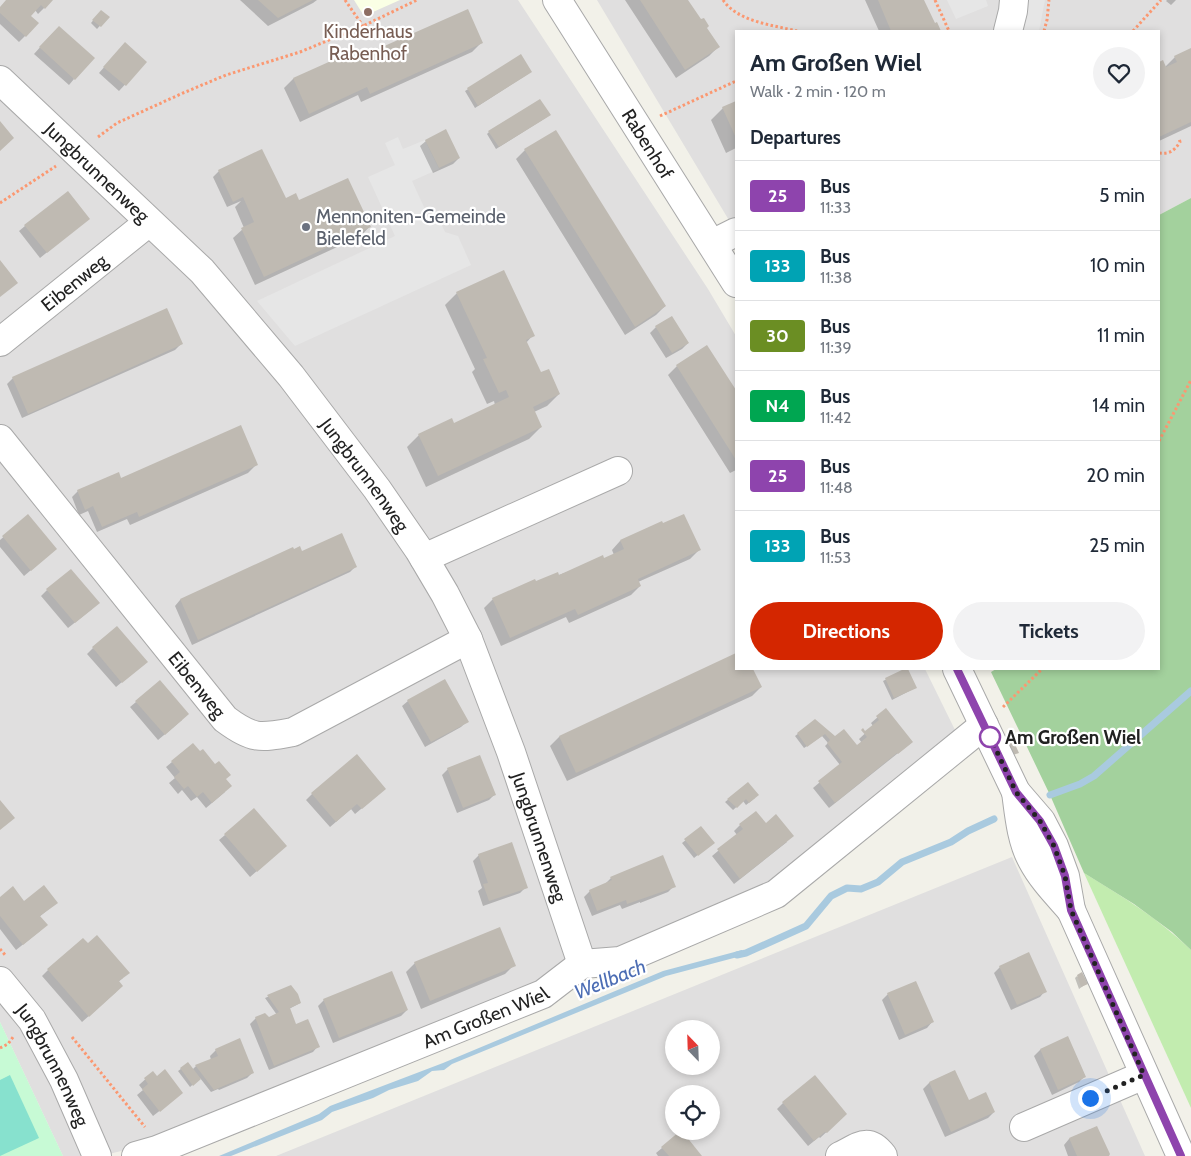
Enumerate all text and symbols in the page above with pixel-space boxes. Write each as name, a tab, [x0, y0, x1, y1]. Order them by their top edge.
marker: Kinderhaus Rabenhof	[362, 6, 374, 18]
place label: Kinderhaus Rabenhof	[323, 20, 413, 65]
button: heart	[1093, 47, 1145, 99]
text: Am Großen Wiel	[750, 48, 922, 77]
text: Walk · 2 min · 120 m	[750, 82, 886, 101]
street label: Rabenhof	[617, 105, 678, 184]
street label: Jungbrunnenweg	[39, 117, 155, 228]
text: Departures	[750, 126, 841, 149]
text: Bus	[820, 175, 850, 198]
text: 5 min	[1099, 184, 1145, 207]
text: 25	[768, 185, 787, 207]
text: 11:33	[820, 198, 851, 217]
place label: Mennoniten-Gemeinde Bielefeld	[316, 205, 506, 250]
marker: Mennoniten-Gemeinde Bielefeld	[300, 221, 312, 233]
text: Bus	[820, 245, 850, 268]
street label: Eibenweg	[36, 249, 113, 316]
text: 10 min	[1090, 254, 1145, 277]
text: 133	[764, 255, 791, 277]
text: 11:38	[820, 268, 852, 287]
text: Bus	[820, 315, 850, 338]
text: 11 min	[1097, 324, 1145, 347]
text: 30	[766, 325, 789, 347]
text: 11:39	[820, 338, 852, 357]
text: Bus	[820, 385, 850, 408]
text: 14 min	[1092, 394, 1145, 417]
text: N4	[766, 395, 789, 417]
text: 11:42	[820, 408, 851, 427]
street label: Jungbrunnenweg	[314, 413, 414, 537]
text: Bus	[820, 455, 850, 478]
text: 20 min	[1086, 464, 1145, 487]
text: 25	[768, 465, 787, 487]
text: 11:48	[820, 478, 853, 497]
text: Bus	[820, 525, 850, 548]
text: 25 min	[1089, 534, 1145, 557]
text: 133	[764, 535, 791, 557]
text: 11:53	[820, 548, 851, 567]
button: Directions	[750, 602, 943, 660]
button: Tickets	[953, 602, 1145, 660]
street label: Eibenweg	[163, 647, 231, 723]
marker: Am Großen Wiel	[979, 726, 1001, 748]
place label: Am Großen Wiel	[1005, 726, 1141, 749]
street label: Jungbrunnenweg	[506, 768, 572, 906]
water label: Wellbach	[571, 954, 649, 1004]
street label: Am Großen Wiel	[420, 982, 554, 1053]
street label: Jungbrunnenweg	[11, 998, 94, 1131]
north arrow	[665, 1020, 720, 1075]
map controls	[665, 1020, 720, 1140]
button: locate	[665, 1085, 720, 1140]
your location	[1078, 1086, 1103, 1111]

